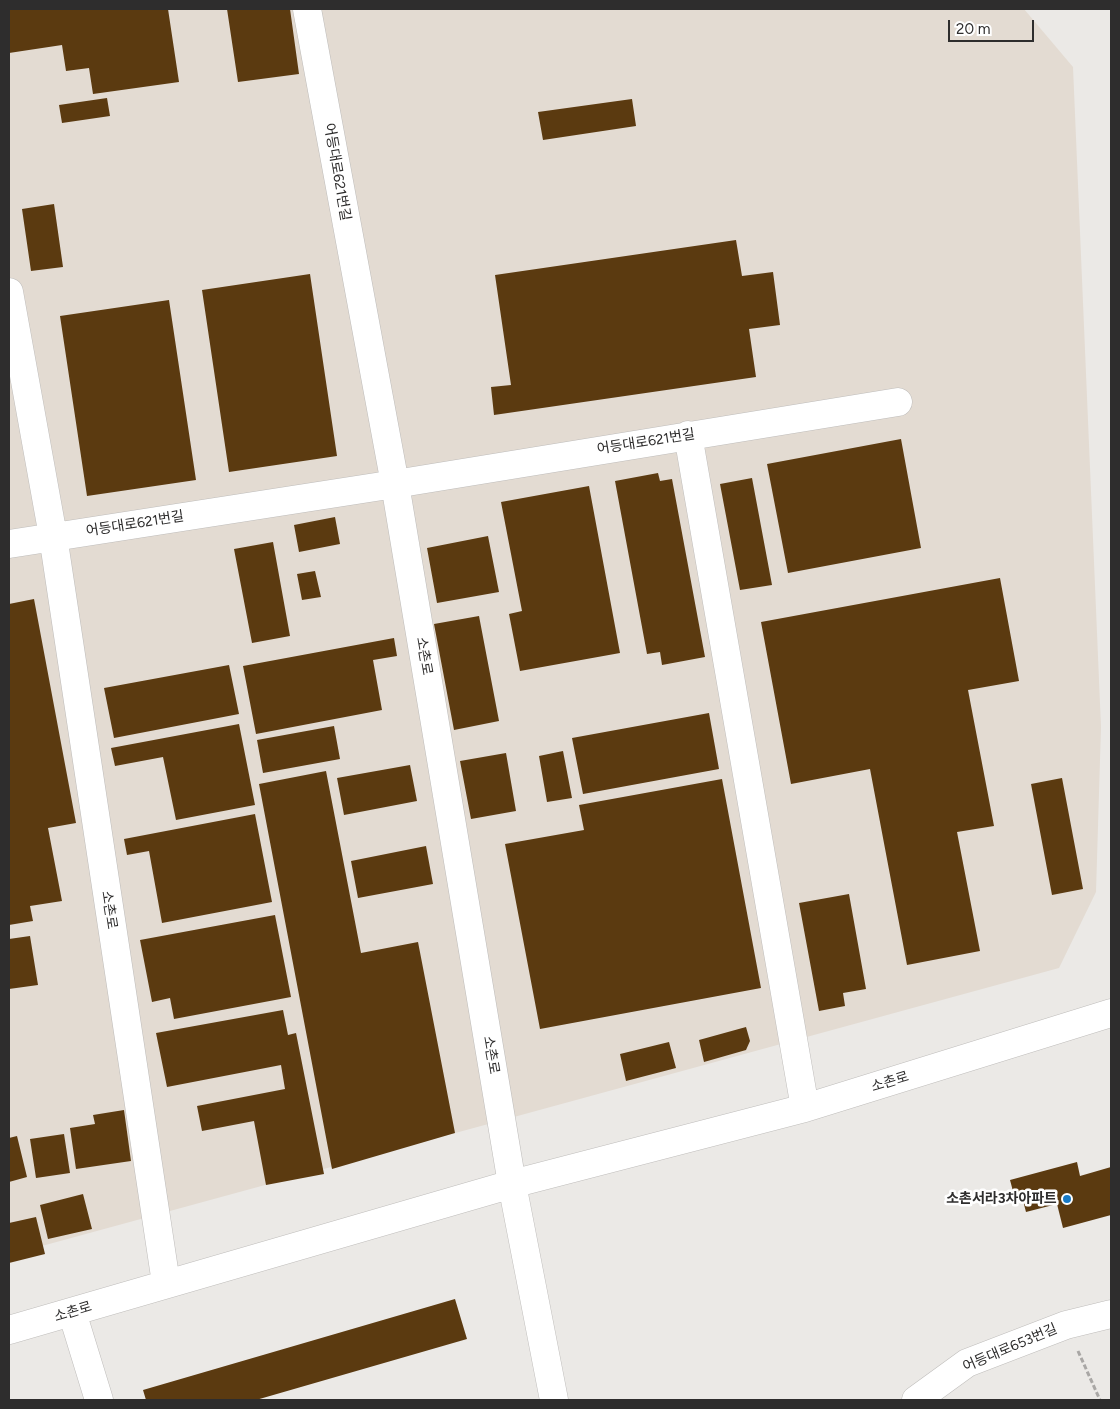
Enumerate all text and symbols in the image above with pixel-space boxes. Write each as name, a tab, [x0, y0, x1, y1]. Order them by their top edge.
scale bar	[950, 10, 1036, 42]
text: 20 m	[956, 20, 990, 38]
street label: 어등대로621번길	[320, 122, 354, 222]
street label: 어등대로621번길	[596, 426, 696, 458]
street label: 어등대로621번길	[85, 508, 185, 540]
street label: 소촌로	[412, 636, 436, 676]
street label: 소촌로	[98, 890, 120, 930]
street label: 소촌로	[479, 1035, 503, 1075]
street label: 소촌로	[869, 1068, 911, 1096]
place label: 소촌서라3차아파트	[946, 1191, 1057, 1207]
marker: 소촌서라3차아파트	[1061, 1193, 1073, 1205]
street label: 소촌로	[52, 1298, 94, 1326]
street label: 어등대로653번길	[960, 1321, 1060, 1375]

